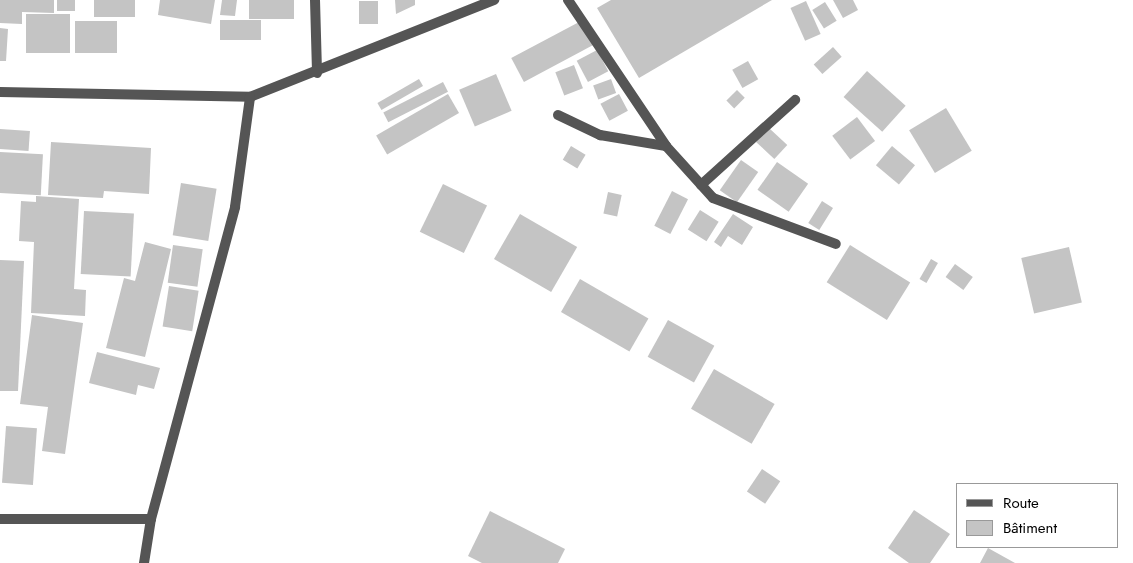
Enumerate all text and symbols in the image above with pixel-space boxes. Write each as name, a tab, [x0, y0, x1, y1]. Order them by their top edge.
legend	[956, 483, 1118, 548]
text: Route	[1003, 492, 1039, 514]
text: Bâtiment	[1003, 517, 1057, 539]

